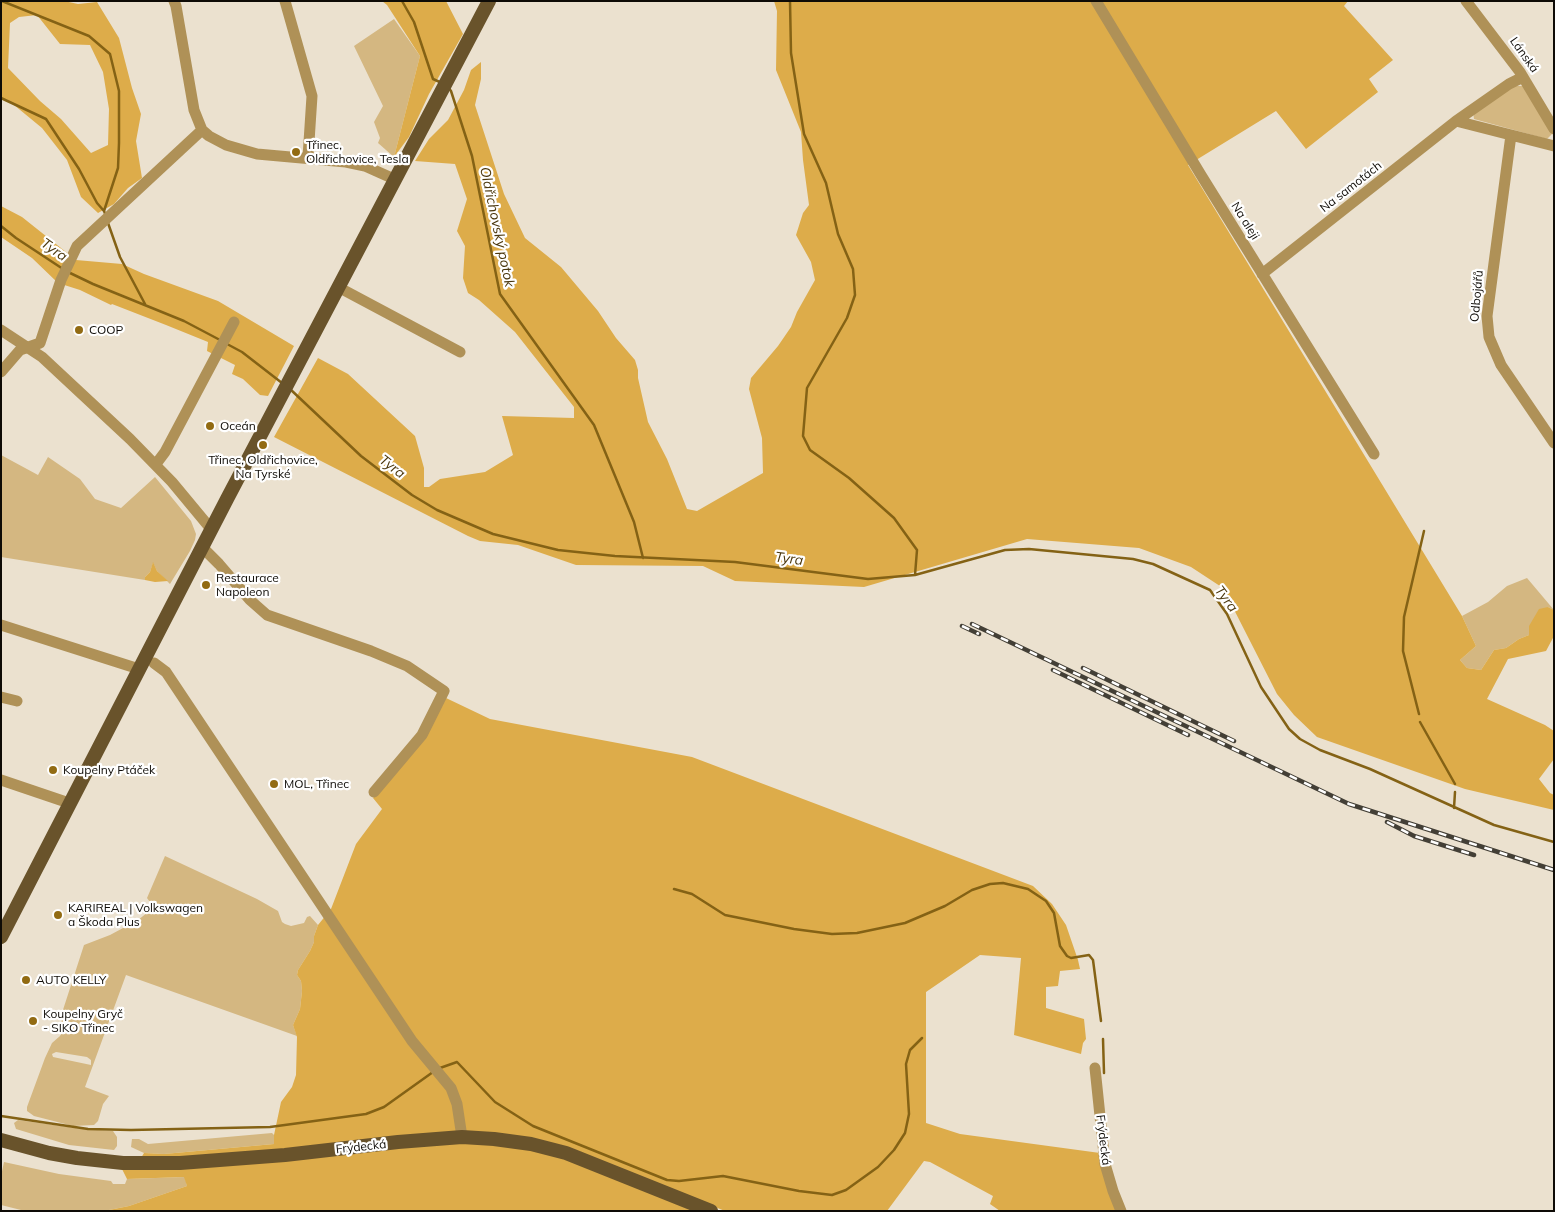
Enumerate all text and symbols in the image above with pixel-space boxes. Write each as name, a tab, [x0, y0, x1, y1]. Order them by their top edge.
street label: Lánská	[1507, 34, 1541, 76]
place label: Třinec, Oldřichovice, Tesla	[306, 138, 409, 166]
marker: Třinec, Oldřichovice, Tesla	[290, 146, 302, 158]
street label: Na samotách	[1317, 159, 1385, 215]
water label: Oldřichovský potok	[476, 165, 518, 289]
street label: Na aleji	[1228, 200, 1262, 242]
water label: Tyra	[38, 235, 70, 265]
street label: Odbojářů	[1468, 270, 1486, 322]
place label: COOP	[89, 323, 123, 337]
marker: COOP	[73, 324, 85, 336]
place label: Oceán	[220, 419, 256, 433]
marker: Oceán	[204, 420, 216, 432]
marker: Třinec, Oldřichovice, Na Tyrské	[257, 439, 269, 451]
water label: Tyra	[376, 452, 408, 482]
place label: Třinec, Oldřichovice, Na Tyrské	[208, 453, 318, 481]
water label: Tyra	[774, 549, 804, 569]
place label: Restaurace Napoleon	[216, 571, 279, 599]
marker: Restaurace Napoleon	[200, 579, 212, 591]
water label: Tyra	[1211, 583, 1241, 615]
place label: Koupelny Ptáček	[63, 763, 155, 777]
marker: Koupelny Ptáček	[47, 764, 59, 776]
place label: MOL, Třinec	[284, 777, 349, 791]
marker: MOL, Třinec	[268, 778, 280, 790]
place label: KARIREAL | Volkswagen a Škoda Plus	[68, 901, 203, 929]
marker: KARIREAL | Volkswagen a Škoda Plus	[52, 909, 64, 921]
place label: AUTO KELLY	[36, 973, 106, 987]
marker: AUTO KELLY	[20, 974, 32, 986]
place label: Koupelny Gryč - SIKO Třinec	[43, 1007, 123, 1035]
marker: Koupelny Gryč - SIKO Třinec	[27, 1015, 39, 1027]
street label: Frýdecká	[1093, 1114, 1113, 1166]
street label: Frýdecká	[335, 1137, 387, 1157]

